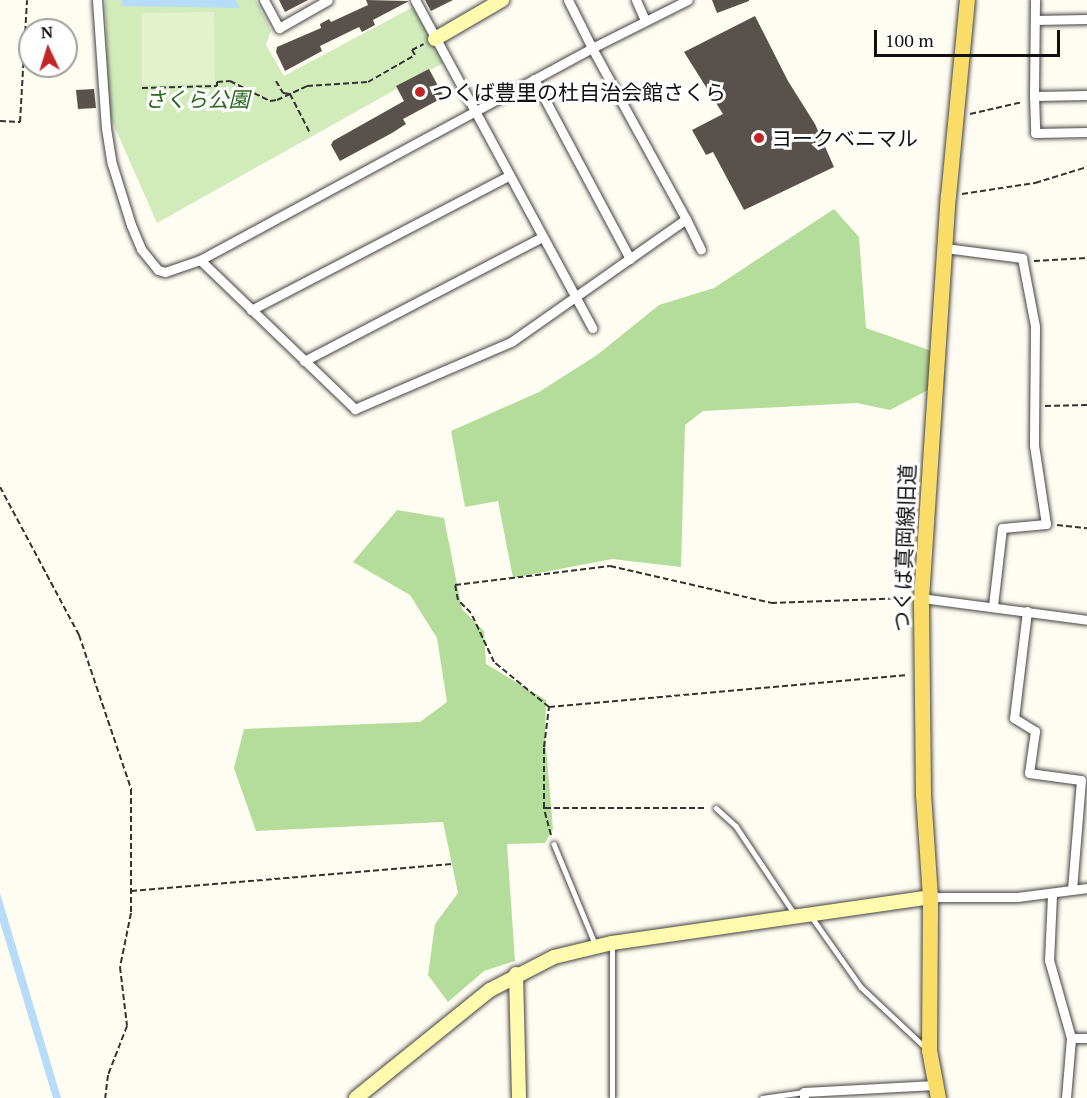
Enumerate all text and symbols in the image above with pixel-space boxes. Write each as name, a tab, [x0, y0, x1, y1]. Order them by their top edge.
north arrow	[18, 18, 78, 78]
scale bar	[877, 18, 1063, 56]
text: N	[40, 21, 54, 43]
text: 100 m	[885, 28, 934, 52]
place label: つくば豊里の杜自治会館さくら	[432, 79, 726, 105]
marker: つくば豊里の杜自治会館さくら	[413, 85, 427, 99]
park label: さくら公園	[145, 86, 249, 112]
place label: ヨークベニマル	[771, 125, 918, 151]
marker: ヨークベニマル	[752, 131, 766, 145]
street label: つくば真岡線旧道	[888, 464, 920, 632]

